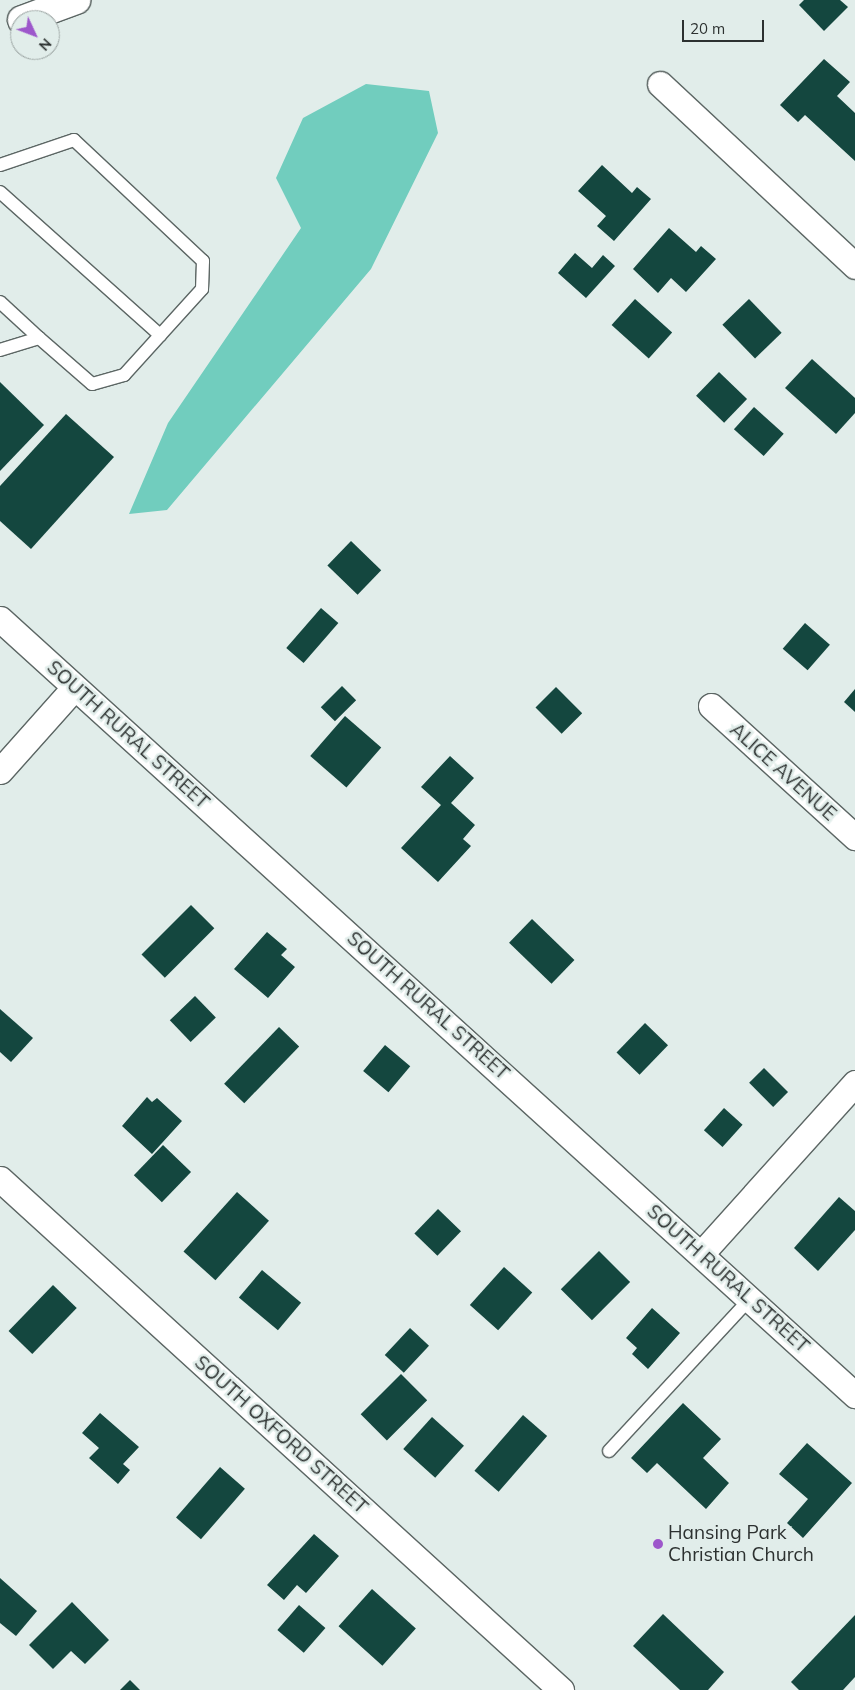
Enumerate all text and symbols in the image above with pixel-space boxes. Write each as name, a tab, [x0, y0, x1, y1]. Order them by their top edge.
north arrow	[10, 10, 60, 60]
scale bar	[685, 10, 768, 42]
text: 20 m	[690, 19, 725, 38]
text: N	[35, 35, 55, 55]
street label: SOUTH RURAL STREET	[42, 656, 214, 814]
street label: ALICE AVENUE	[725, 718, 841, 826]
street label: SOUTH RURAL STREET	[342, 927, 514, 1085]
street label: SOUTH RURAL STREET	[642, 1200, 814, 1358]
street label: SOUTH OXFORD STREET	[190, 1351, 372, 1519]
place label: Hansing Park Christian Church	[668, 1522, 814, 1566]
marker: Hansing Park Christian Church	[652, 1538, 664, 1550]

